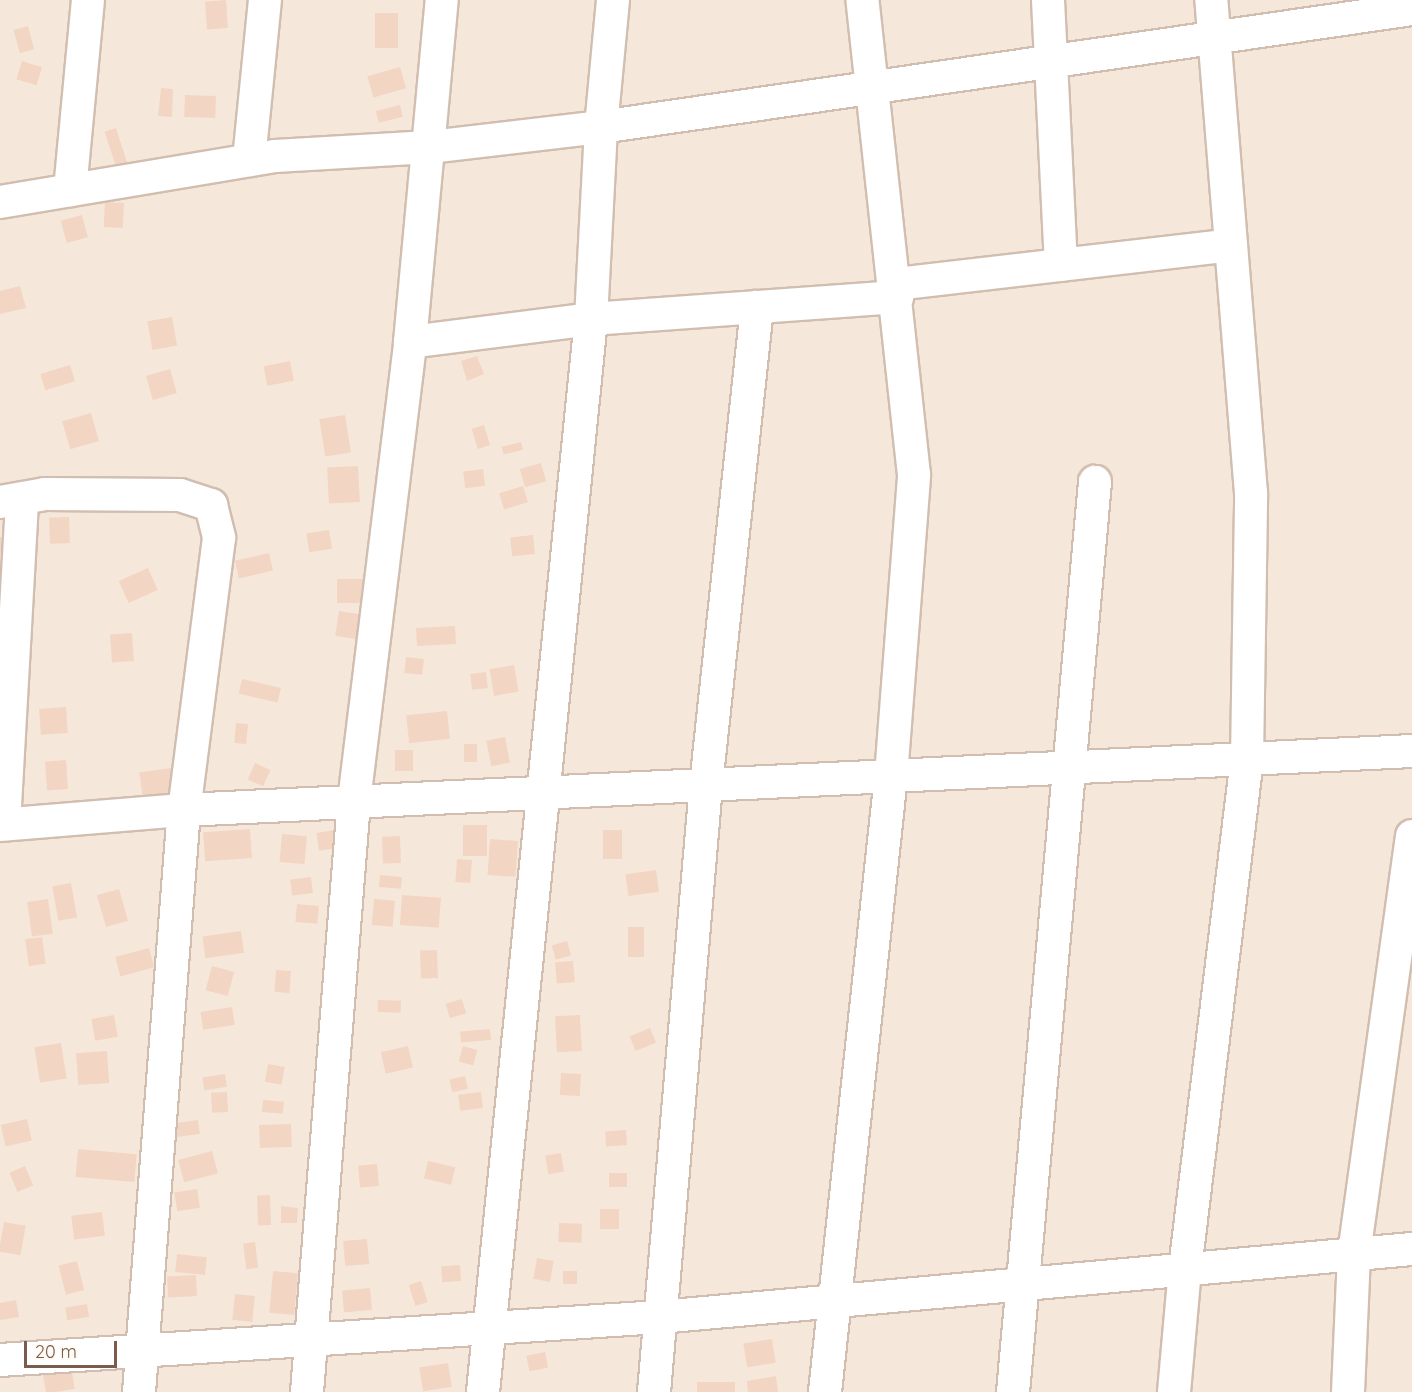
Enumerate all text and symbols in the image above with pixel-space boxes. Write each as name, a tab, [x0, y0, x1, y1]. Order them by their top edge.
scale bar	[27, 1329, 120, 1367]
text: 20 m	[35, 1340, 77, 1363]

